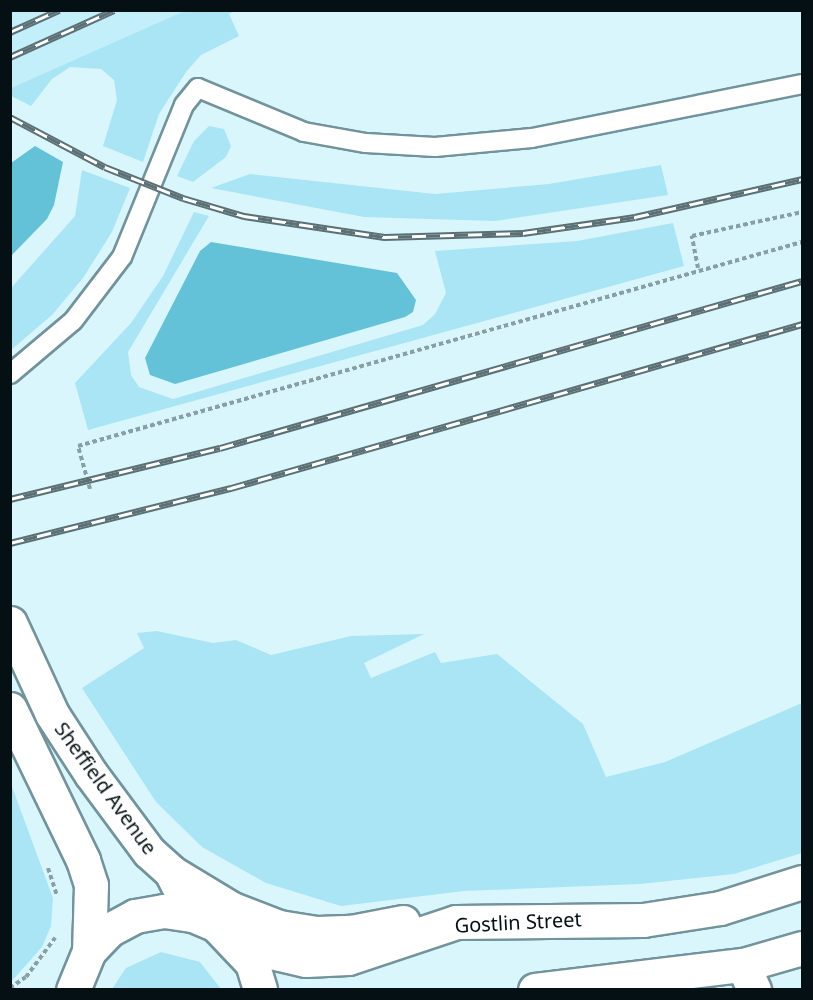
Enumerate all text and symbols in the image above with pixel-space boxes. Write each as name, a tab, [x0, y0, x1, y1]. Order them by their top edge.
street label: Sheffield Avenue	[50, 717, 162, 859]
street label: Gostlin Street	[454, 907, 582, 937]

